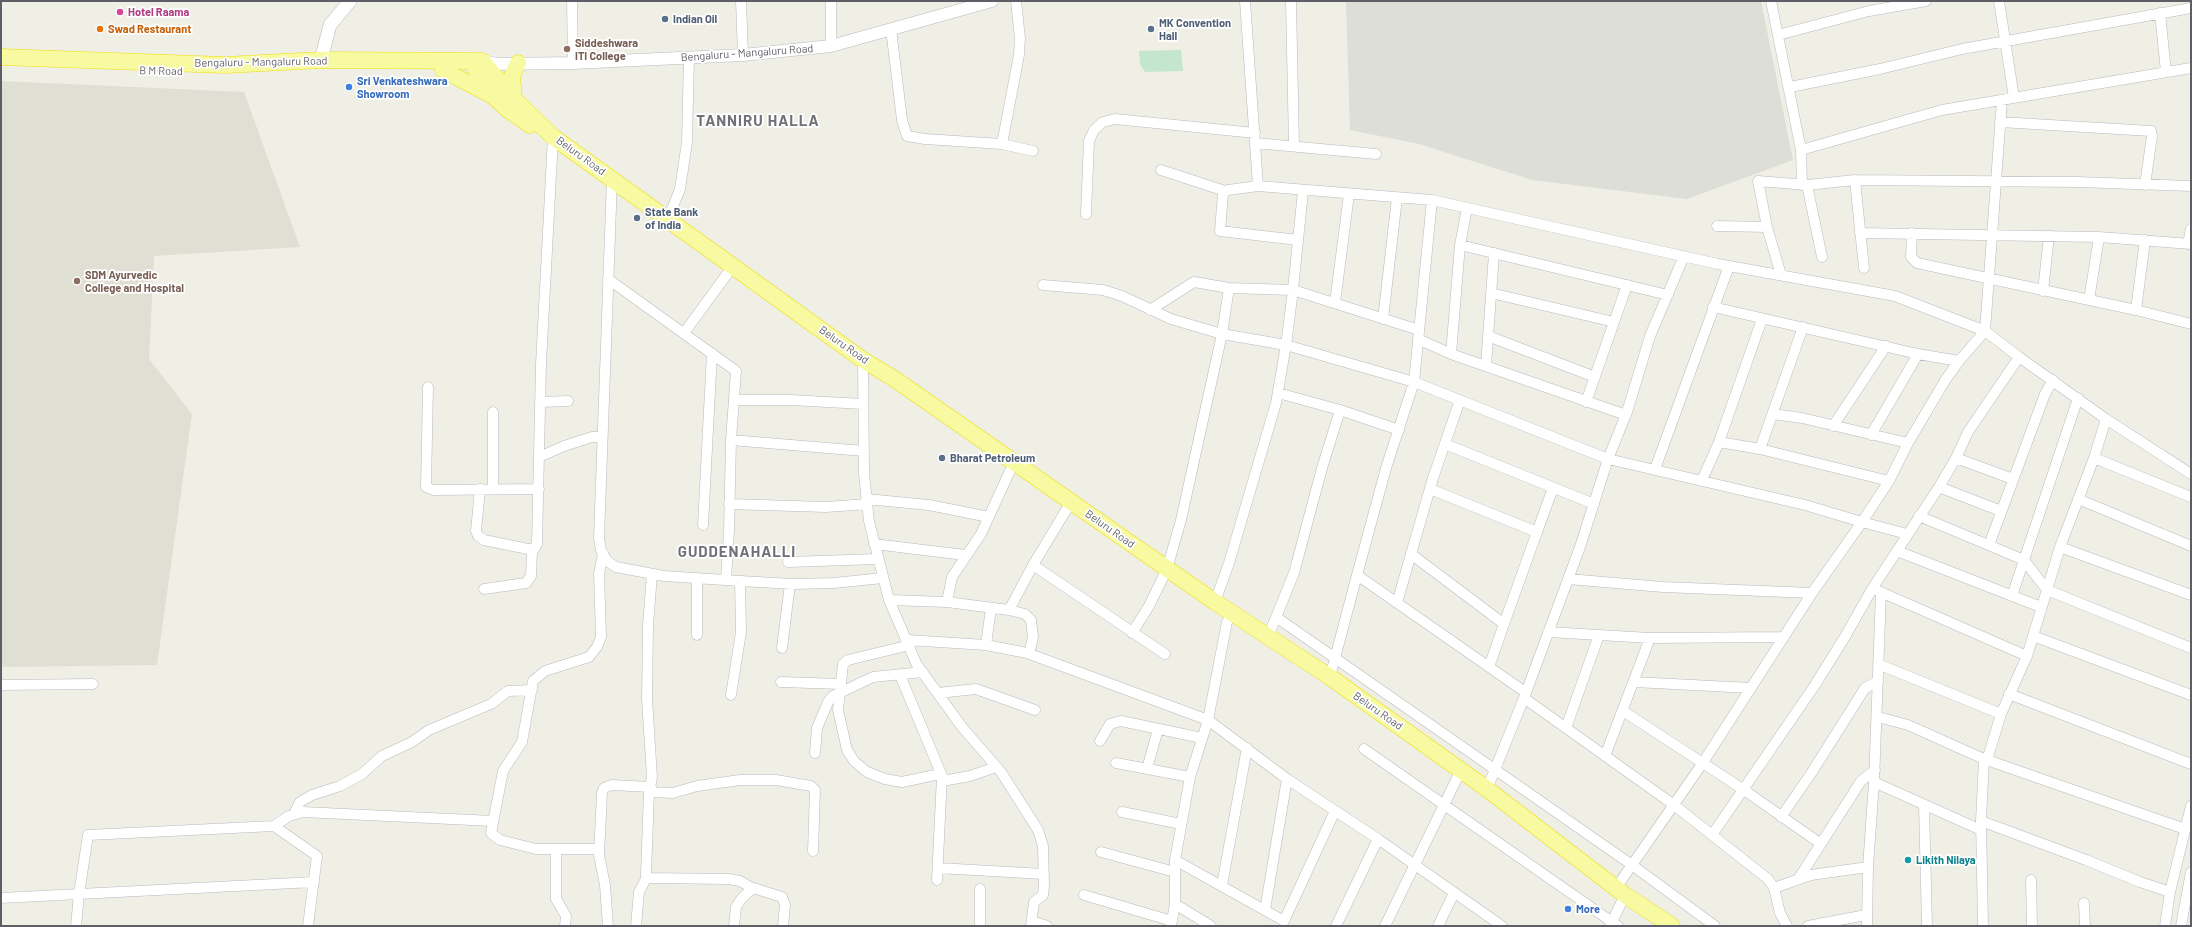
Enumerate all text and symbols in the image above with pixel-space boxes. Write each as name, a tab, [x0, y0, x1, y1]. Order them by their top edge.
place label: Hotel Raama	[128, 5, 189, 19]
marker: Hotel Raama	[115, 7, 125, 17]
place label: Indian Oil	[673, 12, 717, 26]
marker: Indian Oil	[660, 14, 670, 24]
place label: MK Convention Hall	[1159, 16, 1231, 42]
place label: Swad Restaurant	[108, 22, 191, 36]
marker: Swad Restaurant	[95, 24, 105, 34]
marker: MK Convention Hall	[1146, 24, 1156, 34]
place label: Siddeshwara ITI College	[575, 36, 638, 62]
street label: Bengaluru - Mangaluru Road	[680, 42, 814, 64]
marker: Siddeshwara ITI College	[562, 44, 572, 54]
street label: Bengaluru - Mangaluru Road	[194, 54, 328, 70]
street label: B M Road	[139, 64, 183, 78]
place label: Sri Venkateshwara Showroom	[357, 74, 448, 100]
marker: Sri Venkateshwara Showroom	[344, 82, 354, 92]
district label: TANNIRU HALLA	[696, 112, 820, 130]
street label: Beluru Road	[554, 134, 608, 178]
place label: State Bank of India	[645, 205, 698, 231]
marker: State Bank of India	[632, 213, 642, 223]
place label: SDM Ayurvedic College and Hospital	[85, 268, 184, 294]
marker: SDM Ayurvedic College and Hospital	[72, 276, 82, 286]
street label: Beluru Road	[817, 323, 871, 367]
place label: Bharat Petroleum	[950, 451, 1035, 465]
marker: Bharat Petroleum	[937, 453, 947, 463]
street label: Beluru Road	[1083, 507, 1137, 551]
district label: GUDDENAHALLI	[678, 543, 796, 561]
street label: Beluru Road	[1351, 689, 1405, 733]
place label: Likith Nilaya	[1916, 853, 1976, 867]
marker: Likith Nilaya	[1903, 855, 1913, 865]
place label: More	[1576, 902, 1600, 916]
marker: More	[1563, 904, 1573, 914]

